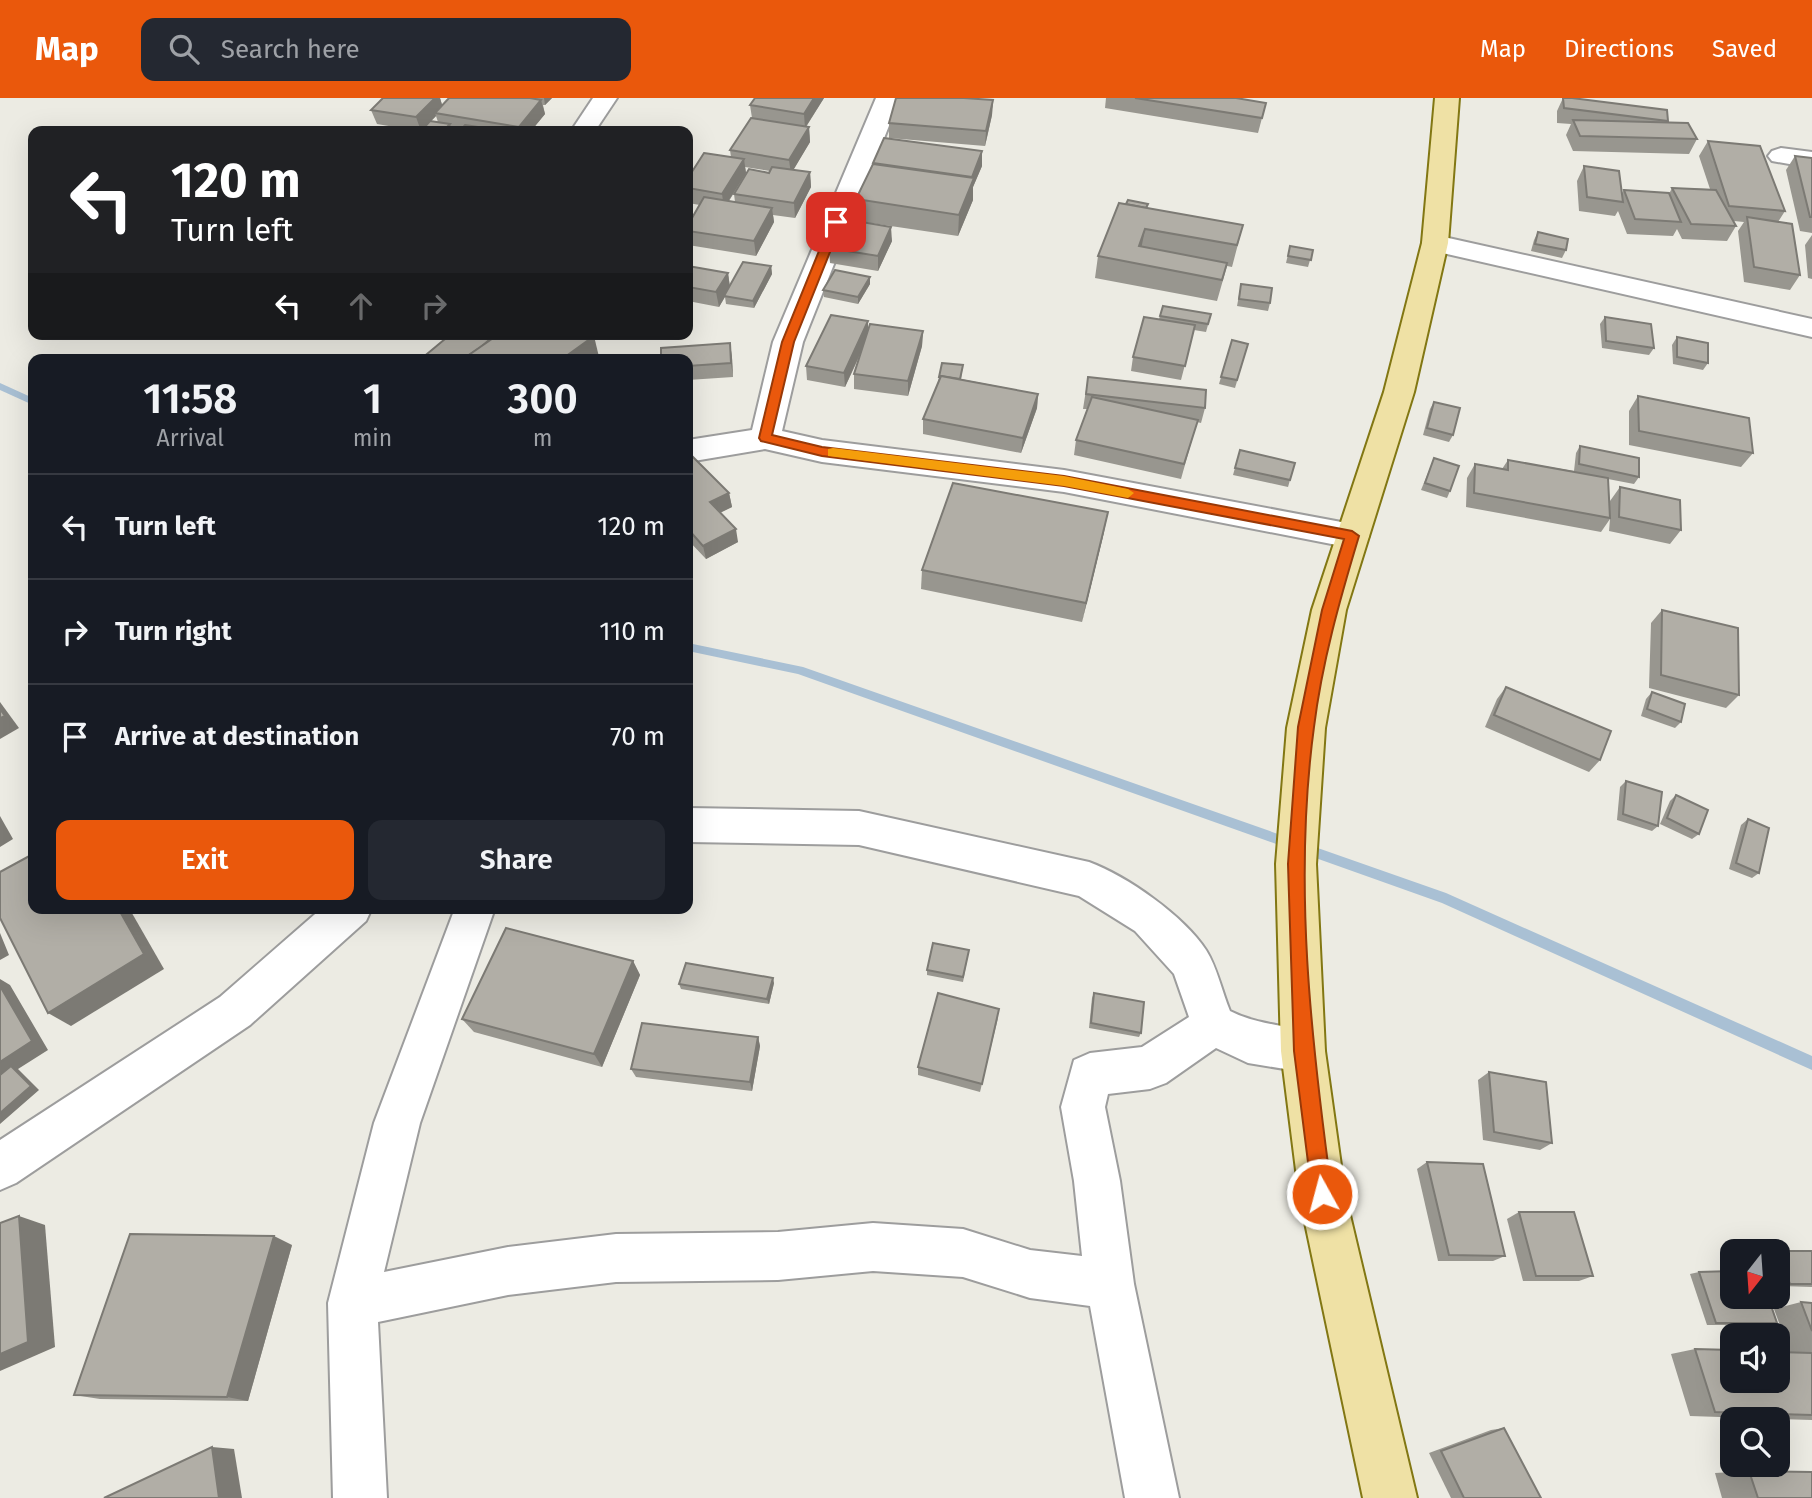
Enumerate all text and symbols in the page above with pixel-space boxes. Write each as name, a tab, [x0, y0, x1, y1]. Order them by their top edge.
search box	[141, 18, 631, 81]
text: Map	[35, 29, 99, 69]
icon: search	[165, 30, 203, 68]
text: Search here	[221, 34, 360, 65]
text: Map	[1480, 35, 1526, 63]
text: Directions	[1564, 35, 1674, 63]
text: Saved	[1712, 35, 1777, 63]
text: 120 m	[171, 151, 301, 210]
icon: left	[56, 154, 147, 245]
pin	[806, 192, 866, 252]
icon: arrive	[817, 203, 855, 241]
text: Turn left	[171, 211, 293, 249]
icon: left	[269, 287, 307, 325]
icon: ahead	[342, 287, 380, 325]
icon: right	[415, 287, 453, 325]
text: 11:58	[143, 374, 237, 424]
text: 1	[363, 374, 382, 424]
text: 300	[508, 374, 578, 424]
text: Arrival	[157, 424, 224, 452]
text: min	[353, 424, 392, 452]
text: m	[533, 424, 553, 452]
icon: left	[56, 508, 94, 546]
text: Turn left	[115, 511, 216, 542]
text: 120 m	[597, 511, 665, 542]
icon: right	[56, 613, 94, 651]
text: Turn right	[115, 616, 232, 647]
text: 110 m	[599, 616, 665, 647]
icon: arrive	[56, 718, 94, 756]
text: Arrive at destination	[115, 721, 359, 752]
text: 70 m	[610, 721, 665, 752]
button: Exit	[56, 820, 354, 900]
button: Share	[368, 820, 665, 900]
position arrow	[1285, 1157, 1359, 1231]
north arrow	[1720, 1239, 1790, 1309]
map controls	[1720, 1239, 1790, 1477]
button: sound	[1720, 1323, 1790, 1393]
button: search	[1720, 1407, 1790, 1477]

